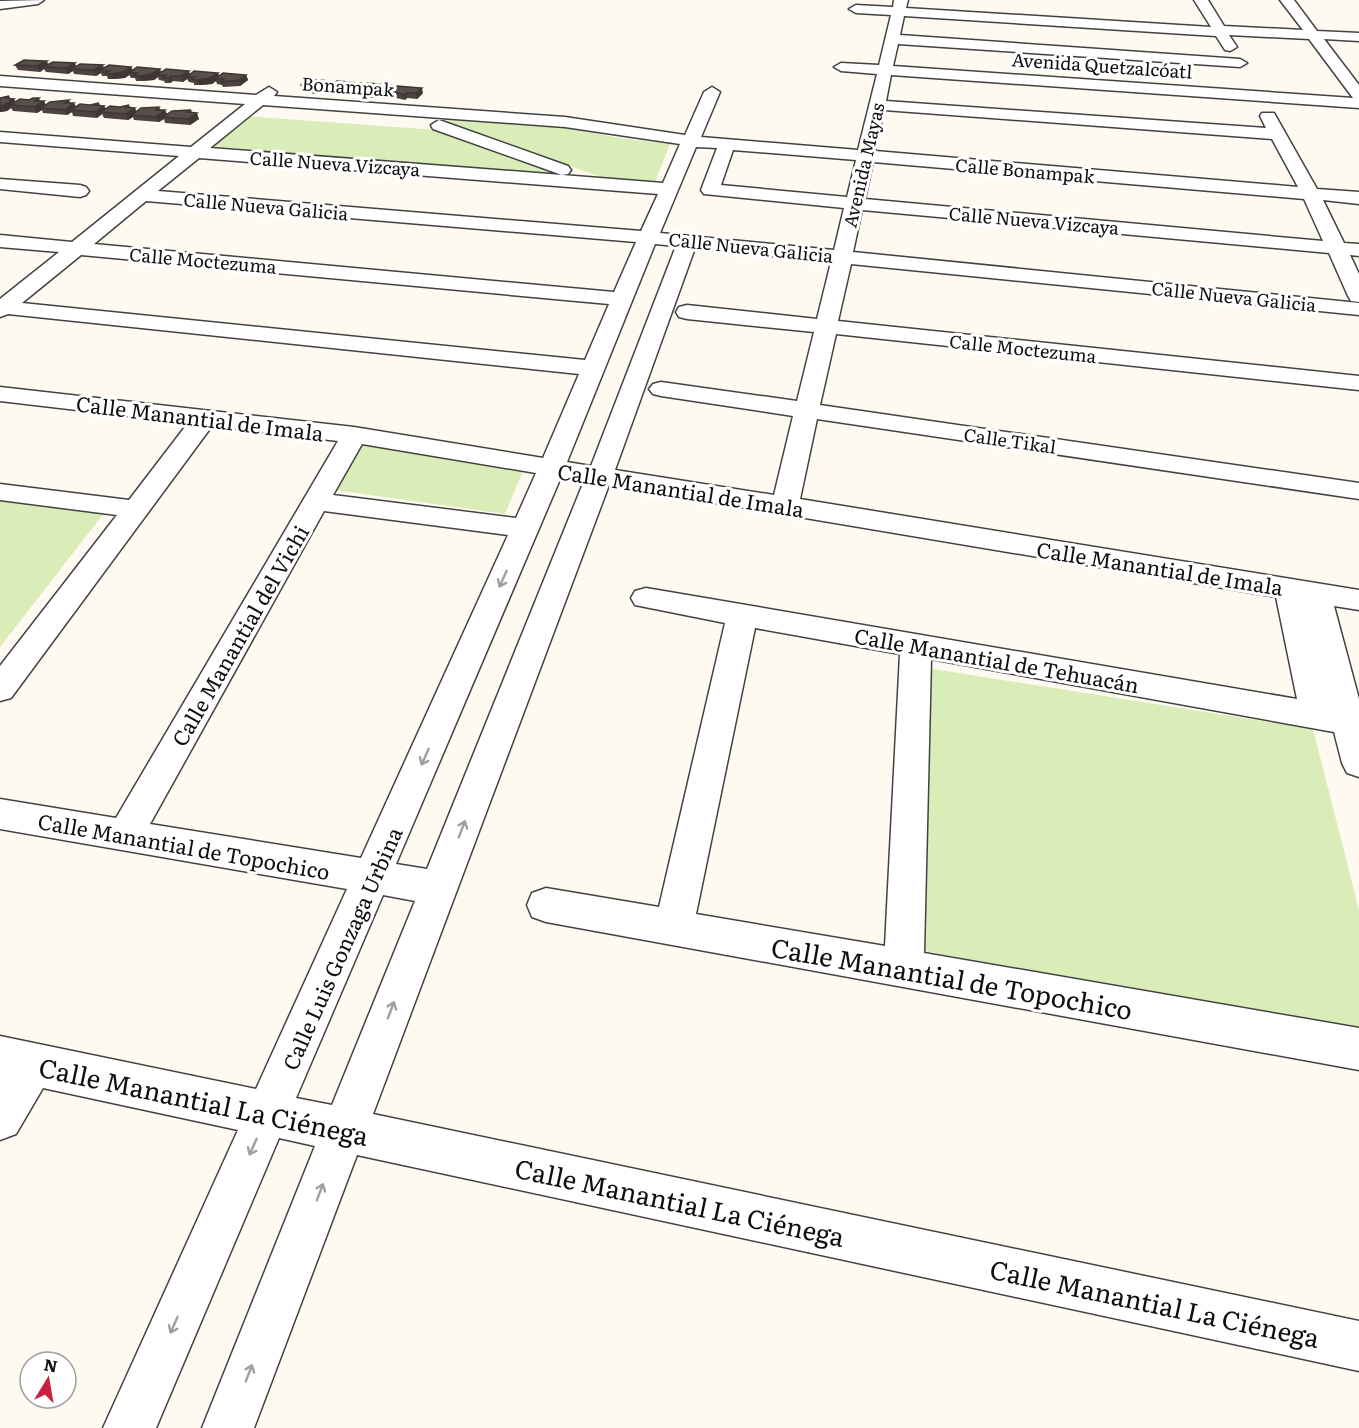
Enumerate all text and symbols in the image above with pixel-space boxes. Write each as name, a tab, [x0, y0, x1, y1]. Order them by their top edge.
street label: Avenida Quetzalcóatl	[1011, 45, 1193, 85]
street label: Bonampak	[301, 69, 396, 103]
street label: Avenida Mayas	[836, 100, 890, 230]
street label: Calle Nueva Vizcaya	[249, 144, 421, 182]
street label: Calle Bonampak	[954, 150, 1097, 190]
street label: Calle Nueva Galicia	[182, 185, 350, 227]
street label: Calle Nueva Vizcaya	[948, 199, 1120, 241]
street label: Calle Nueva Galicia	[667, 225, 835, 269]
street label: Calle Moctezuma	[128, 240, 278, 280]
street label: Calle Nueva Galicia	[1150, 274, 1318, 318]
street label: Calle Moctezuma	[948, 327, 1098, 369]
street label: Calle Manantial de Imala	[74, 386, 326, 448]
street label: Calle Tikal	[962, 420, 1058, 460]
street label: Calle Manantial de Imala	[556, 454, 807, 524]
street label: Calle Manantial del Vichi	[163, 519, 315, 751]
street label: Calle Manantial de Imala	[1035, 532, 1286, 602]
one-way arrow	[497, 569, 508, 587]
street label: Calle Manantial de Tehuacán	[852, 619, 1142, 699]
one-way arrow	[418, 748, 429, 766]
street label: Calle Manantial de Topochico	[36, 804, 332, 886]
one-way arrow	[457, 820, 468, 838]
street label: Calle Luis Gonzaga Urbina	[273, 821, 409, 1074]
street label: Calle Manantial de Topochico	[768, 926, 1136, 1028]
one-way arrow	[386, 1001, 397, 1020]
street label: Calle Manantial La Ciénega	[36, 1046, 372, 1154]
one-way arrow	[247, 1137, 258, 1155]
street label: Calle Manantial La Ciénega	[512, 1147, 848, 1255]
one-way arrow	[315, 1183, 326, 1202]
street label: Calle Manantial La Ciénega	[987, 1248, 1323, 1356]
one-way arrow	[168, 1316, 179, 1334]
north arrow	[18, 1350, 78, 1410]
text: N	[42, 1351, 60, 1377]
one-way arrow	[245, 1365, 256, 1383]

